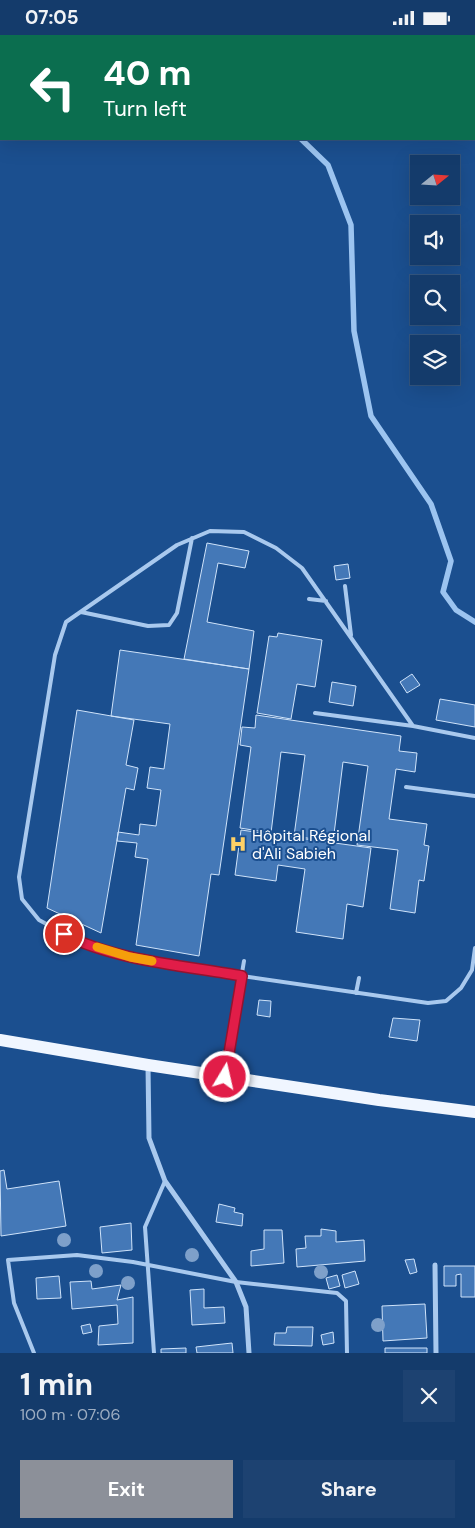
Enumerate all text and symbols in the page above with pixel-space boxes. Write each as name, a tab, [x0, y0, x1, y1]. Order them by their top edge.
text: 07:05	[25, 5, 79, 30]
text: 40 m	[103, 50, 192, 96]
icon: left	[20, 55, 85, 120]
text: Turn left	[103, 94, 187, 123]
north arrow	[410, 155, 460, 205]
map controls	[410, 155, 460, 385]
button: sound	[410, 215, 460, 265]
button: search	[410, 275, 460, 325]
button: layers	[410, 335, 460, 385]
place label: Hôpital Régional d'Ali Sabieh	[252, 825, 371, 864]
hospital icon: Hôpital Régional d'Ali Sabieh	[228, 834, 248, 854]
pin	[43, 913, 85, 955]
icon: arrive	[50, 920, 78, 948]
position arrow	[198, 1050, 250, 1102]
text: 1 min	[20, 1365, 93, 1404]
button: close	[403, 1370, 455, 1422]
text: 100 m · 07:06	[20, 1404, 121, 1425]
button: Exit	[20, 1460, 233, 1518]
button: Share	[243, 1460, 455, 1518]

